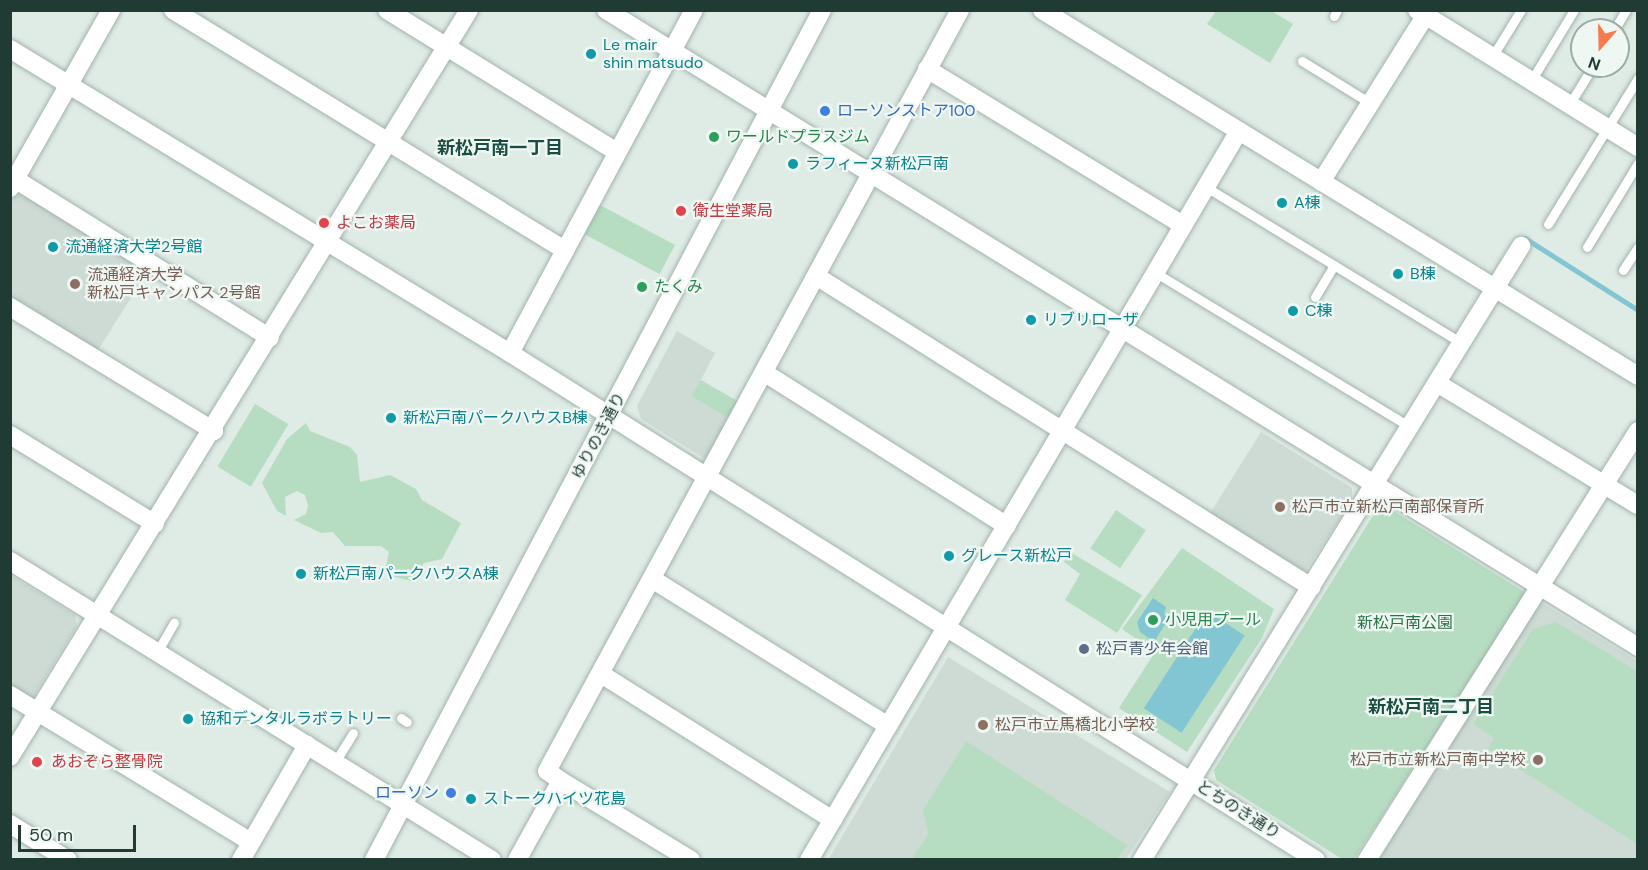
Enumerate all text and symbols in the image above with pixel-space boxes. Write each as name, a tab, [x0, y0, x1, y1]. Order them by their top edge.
north arrow	[1570, 18, 1630, 78]
place label: Le mair shin matsudo	[603, 35, 703, 73]
marker: Le mair shin matsudo	[584, 47, 598, 61]
text: N	[1585, 52, 1603, 75]
place label: ローソンストア100	[837, 101, 976, 121]
marker: ローソンストア100	[818, 104, 832, 118]
place label: ワールドプラスジム	[726, 127, 870, 147]
marker: ワールドプラスジム	[707, 130, 721, 144]
district label: 新松戸南一丁目	[437, 137, 563, 159]
place label: ラフィーヌ新松戸南	[805, 154, 949, 174]
marker: ラフィーヌ新松戸南	[786, 157, 800, 171]
place label: A棟	[1294, 193, 1321, 213]
marker: A棟	[1275, 196, 1289, 210]
place label: 衛生堂薬局	[693, 201, 773, 221]
marker: 衛生堂薬局	[674, 204, 688, 218]
place label: よこお薬局	[336, 213, 416, 233]
marker: よこお薬局	[317, 216, 331, 230]
place label: 流通経済大学2号館	[65, 237, 202, 257]
marker: 流通経済大学2号館	[46, 240, 60, 254]
place label: B棟	[1410, 264, 1436, 284]
place label: 流通経済大学 新松戸キャンパス 2号館	[87, 265, 260, 303]
marker: B棟	[1391, 267, 1405, 281]
marker: 流通経済大学 新松戸キャンパス 2号館	[68, 277, 82, 291]
place label: たくみ	[654, 277, 702, 297]
marker: たくみ	[635, 280, 649, 294]
place label: C棟	[1305, 301, 1332, 321]
marker: C棟	[1286, 304, 1300, 318]
place label: リブリローザ	[1043, 310, 1139, 330]
marker: リブリローザ	[1024, 313, 1038, 327]
street label: ゆりのき通り	[568, 389, 630, 483]
place label: 新松戸南パークハウスB棟	[403, 408, 589, 428]
marker: 新松戸南パークハウスB棟	[384, 411, 398, 425]
place label: 松戸市立新松戸南部保育所	[1292, 497, 1484, 517]
marker: 松戸市立新松戸南部保育所	[1273, 500, 1287, 514]
place label: グレース新松戸	[961, 546, 1073, 566]
marker: グレース新松戸	[942, 549, 956, 563]
place label: 新松戸南パークハウスA棟	[313, 564, 500, 584]
marker: 新松戸南パークハウスA棟	[294, 567, 308, 581]
place label: 小児用プール	[1165, 610, 1261, 630]
marker: 小児用プール	[1146, 613, 1160, 627]
park label: 新松戸南公園	[1357, 613, 1453, 633]
place label: 松戸青少年会館	[1096, 639, 1208, 659]
marker: 松戸青少年会館	[1077, 642, 1091, 656]
district label: 新松戸南二丁目	[1368, 696, 1494, 718]
place label: 協和デンタルラボラトリー	[200, 709, 392, 729]
marker: 協和デンタルラボラトリー	[181, 712, 195, 726]
place label: 松戸市立馬橋北小学校	[995, 715, 1155, 735]
marker: 松戸市立馬橋北小学校	[976, 718, 990, 732]
place label: 松戸市立新松戸南中学校	[1350, 750, 1526, 770]
place label: あおぞら整骨院	[51, 752, 163, 772]
marker: あおぞら整骨院	[28, 753, 46, 771]
marker: 松戸市立新松戸南中学校	[1531, 753, 1545, 767]
street label: とちのき通り	[1192, 776, 1284, 844]
place label: ローソン	[375, 783, 439, 803]
marker: ローソン	[444, 786, 458, 800]
place label: ストークハイツ花島	[483, 789, 627, 809]
marker: ストークハイツ花島	[464, 792, 478, 806]
scale bar	[21, 813, 140, 851]
text: 50 m	[29, 823, 73, 847]

